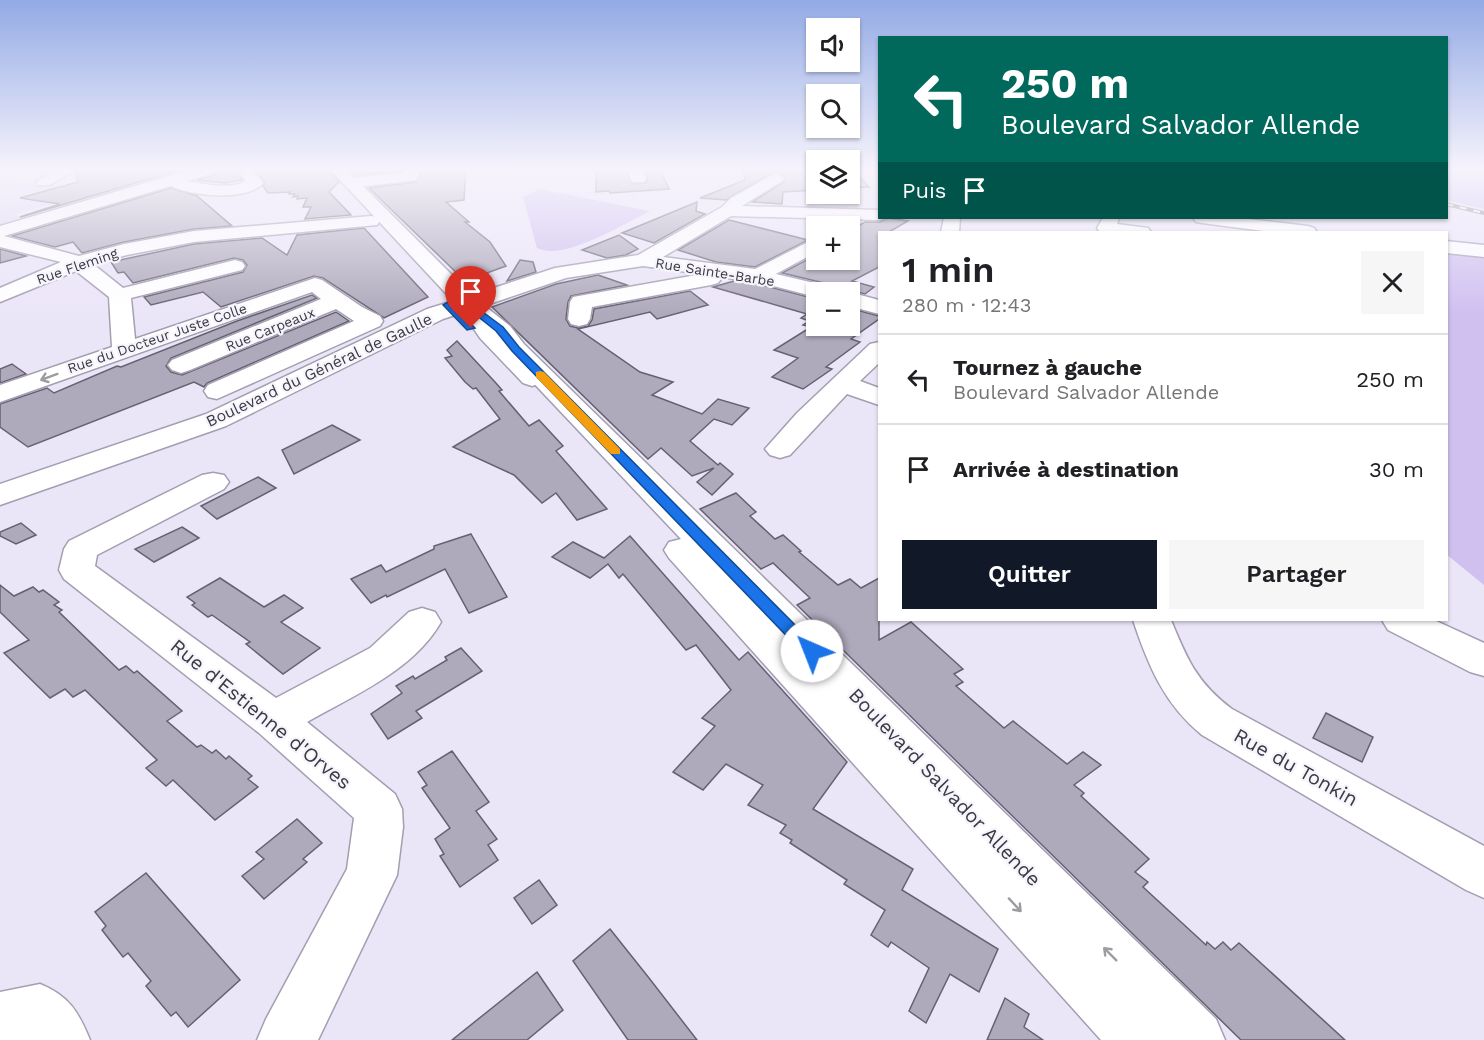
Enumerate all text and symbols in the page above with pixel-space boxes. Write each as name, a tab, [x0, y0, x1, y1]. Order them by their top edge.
map controls	[806, 18, 860, 336]
button: sound	[806, 18, 860, 72]
text: 250 m	[1001, 59, 1129, 108]
icon: left	[902, 60, 980, 138]
button: search	[806, 84, 860, 138]
text: Boulevard Salvador Allende	[1001, 109, 1360, 141]
button: layers	[806, 150, 860, 204]
icon: arrive	[958, 174, 991, 207]
text: Puis	[902, 178, 946, 203]
button: +	[806, 216, 860, 270]
street label: Rue Fleming	[34, 244, 120, 287]
text: 1 min	[902, 249, 994, 291]
button: close	[1361, 251, 1424, 314]
street label: Rue Sainte-Barbe	[654, 255, 776, 289]
pin	[445, 266, 496, 328]
icon: arrive	[454, 275, 487, 308]
button: −	[806, 282, 860, 336]
text: 280 m · 12:43	[902, 293, 1031, 317]
street label: Rue du Docteur Juste Colle	[65, 300, 249, 376]
street label: Rue Carpeaux	[223, 304, 317, 354]
street label: Boulevard du Général de Gaulle	[203, 309, 435, 431]
text: Tournez à gauche	[953, 355, 1142, 380]
icon: left	[902, 363, 935, 396]
text: 250 m	[1356, 367, 1424, 392]
one-way arrow	[40, 372, 59, 383]
text: Boulevard Salvador Allende	[953, 380, 1219, 404]
icon: arrive	[902, 453, 935, 486]
text: Arrivée à destination	[953, 457, 1179, 482]
text: 30 m	[1369, 457, 1424, 482]
button: Quitter	[902, 540, 1157, 609]
button: Partager	[1169, 540, 1424, 609]
position arrow	[780, 619, 844, 683]
street label: Rue d'Estienne d'Orves	[166, 634, 356, 794]
street label: Boulevard Salvador Allende	[844, 683, 1046, 891]
street label: Rue du Tonkin	[1230, 723, 1362, 811]
one-way arrow	[1008, 898, 1022, 913]
one-way arrow	[1102, 946, 1117, 961]

